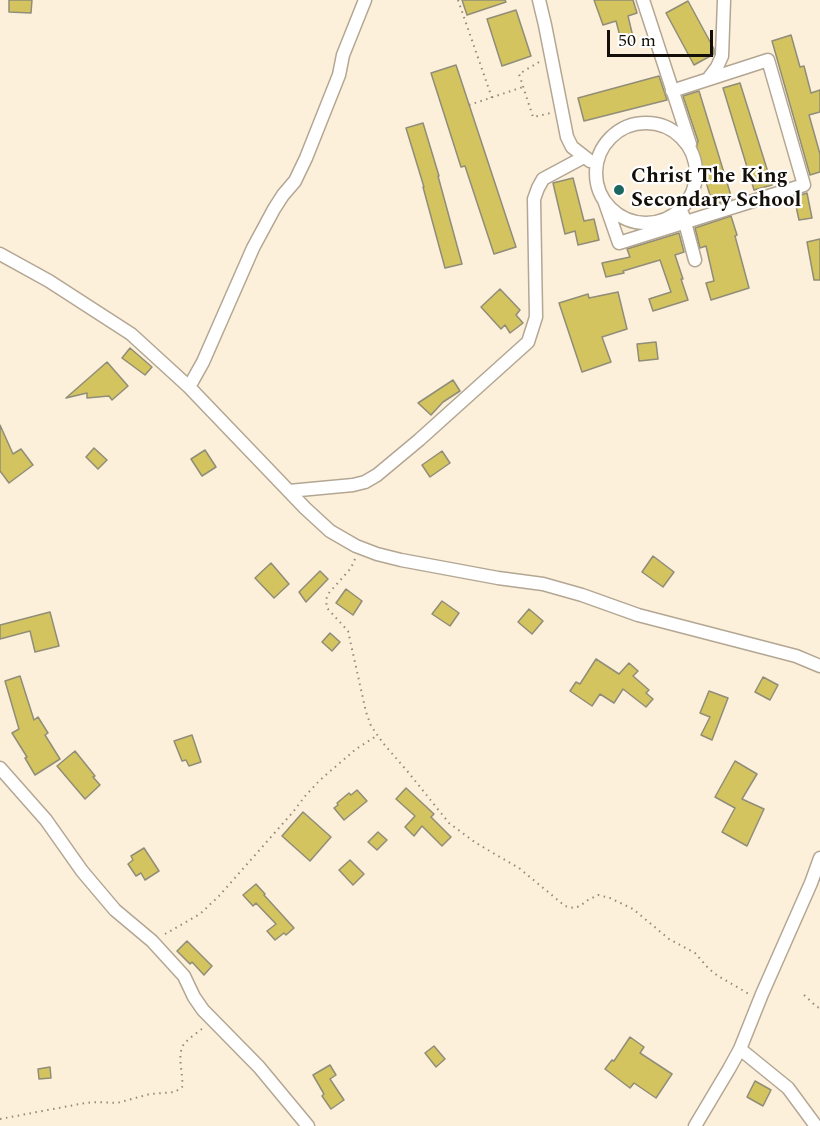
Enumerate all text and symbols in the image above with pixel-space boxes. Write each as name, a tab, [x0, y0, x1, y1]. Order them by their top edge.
scale bar	[610, 18, 716, 56]
text: 50 m	[618, 27, 656, 54]
place label: Christ The King Secondary School	[631, 165, 801, 215]
marker: Christ The King Secondary School	[612, 183, 626, 197]

